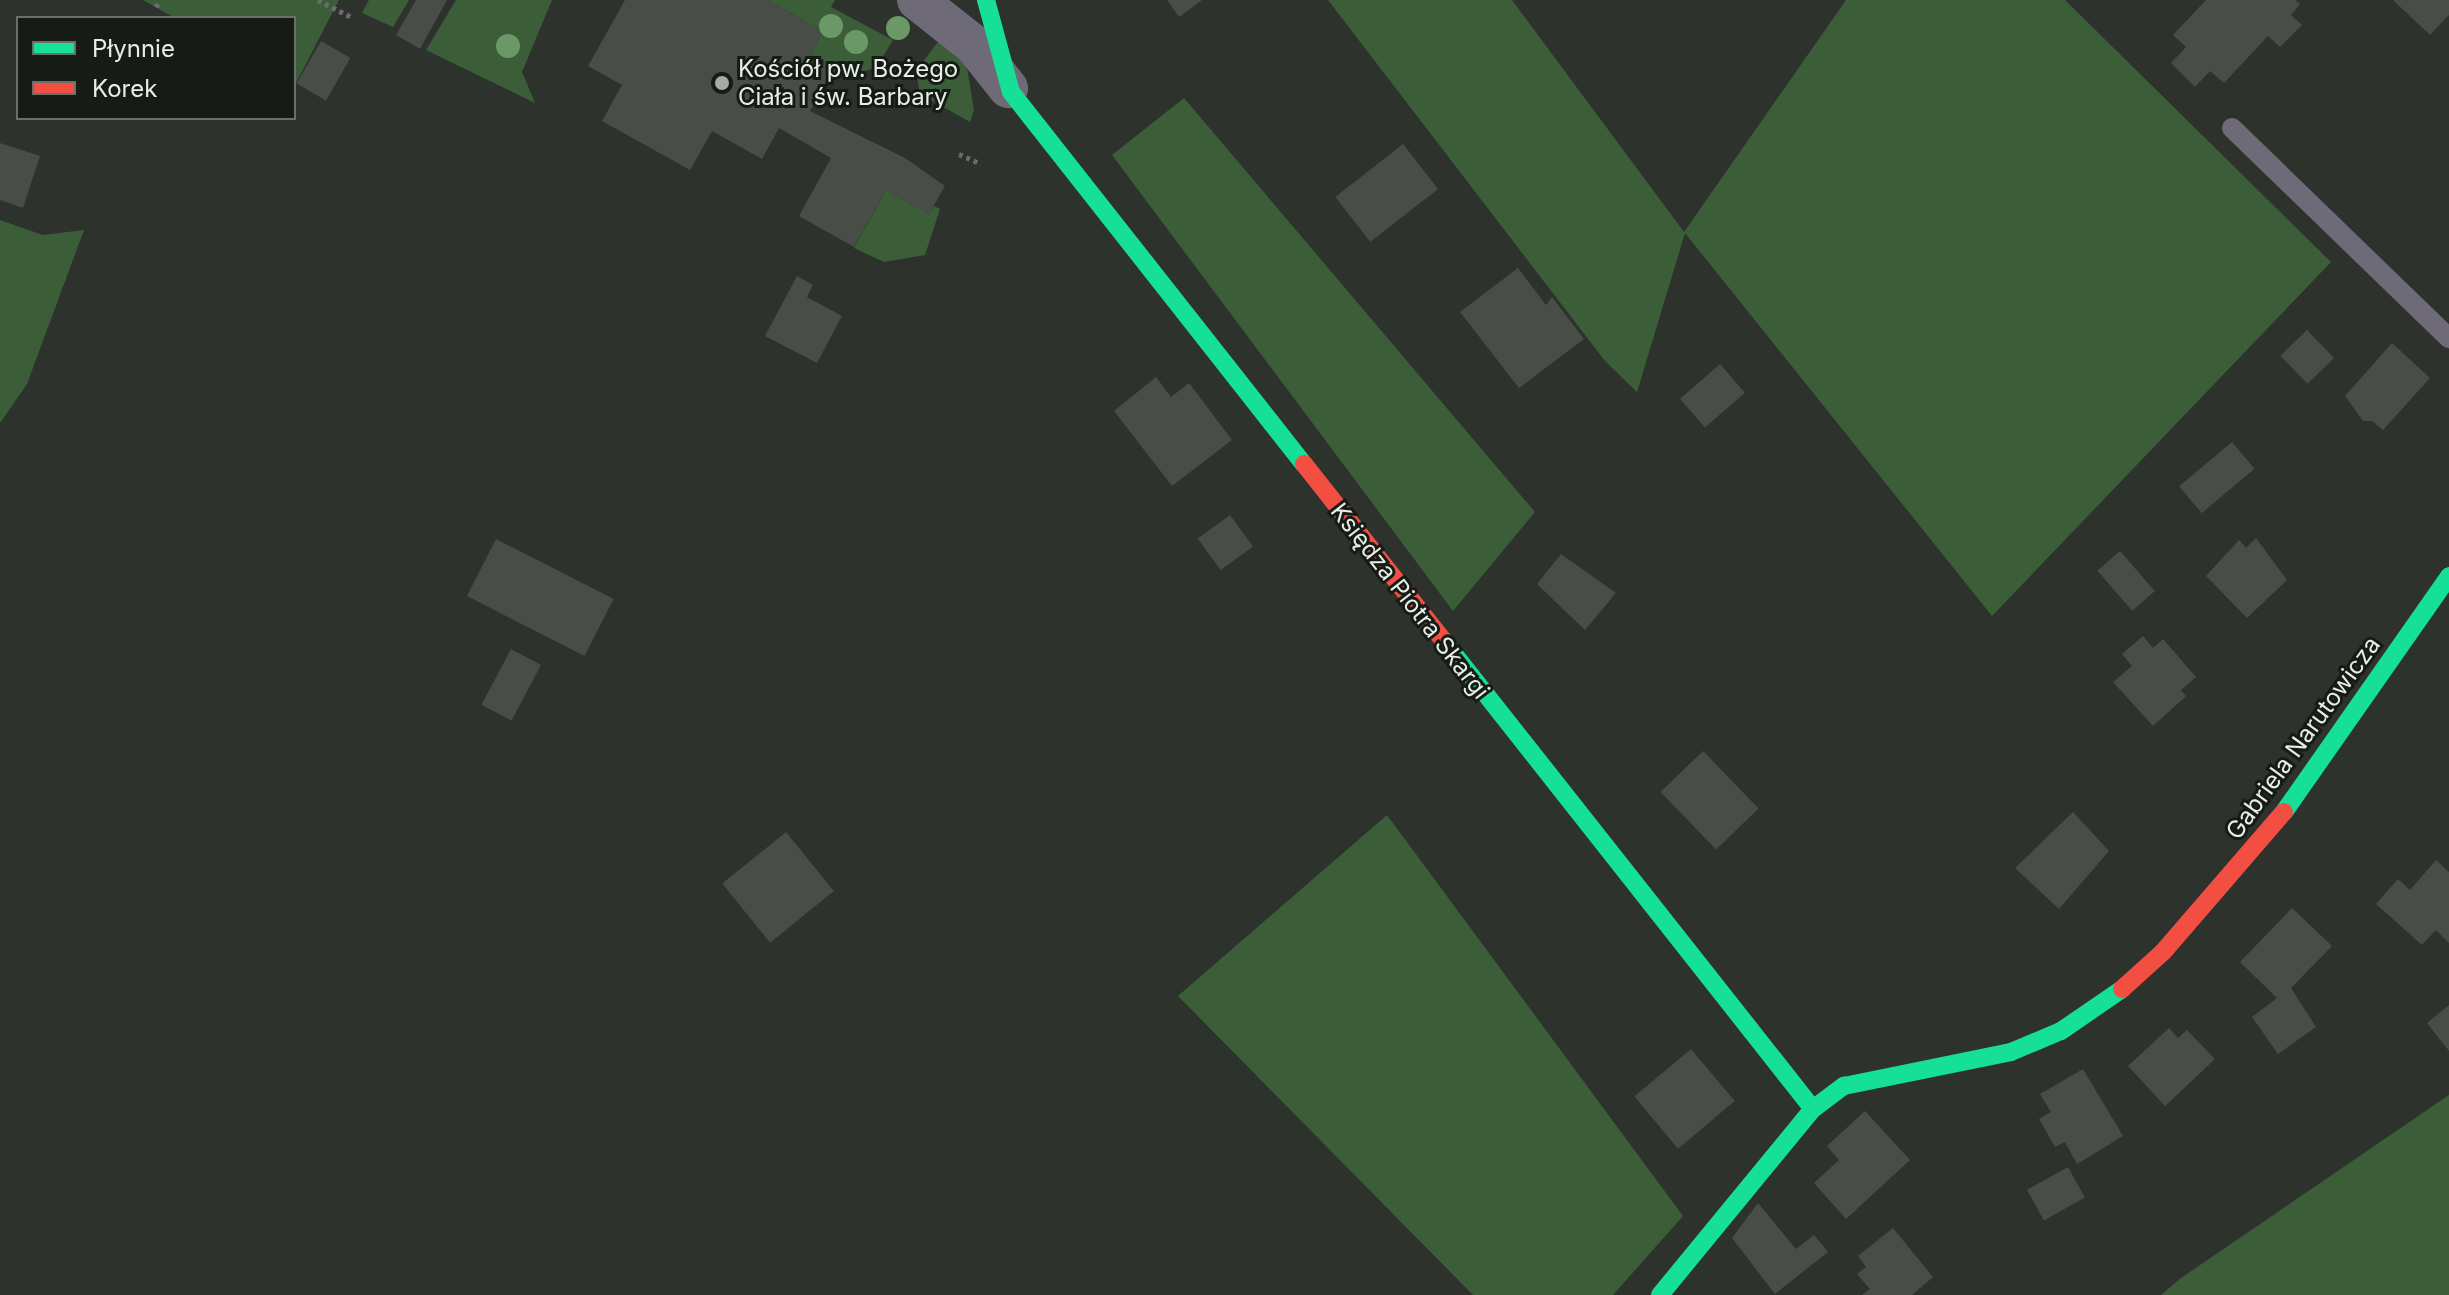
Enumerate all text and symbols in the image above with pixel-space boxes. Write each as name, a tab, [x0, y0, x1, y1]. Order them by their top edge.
legend	[16, 16, 296, 120]
text: Płynnie	[92, 34, 175, 63]
place label: Kościół pw. Bożego Ciała i św. Barbary	[738, 55, 958, 111]
text: Korek	[92, 74, 157, 103]
marker: Kościół pw. Bożego Ciała i św. Barbary	[713, 74, 731, 92]
street label: Księdza Piotra Skargi	[1325, 497, 1495, 705]
street label: Gabriela Narutowicza	[2220, 631, 2386, 845]

